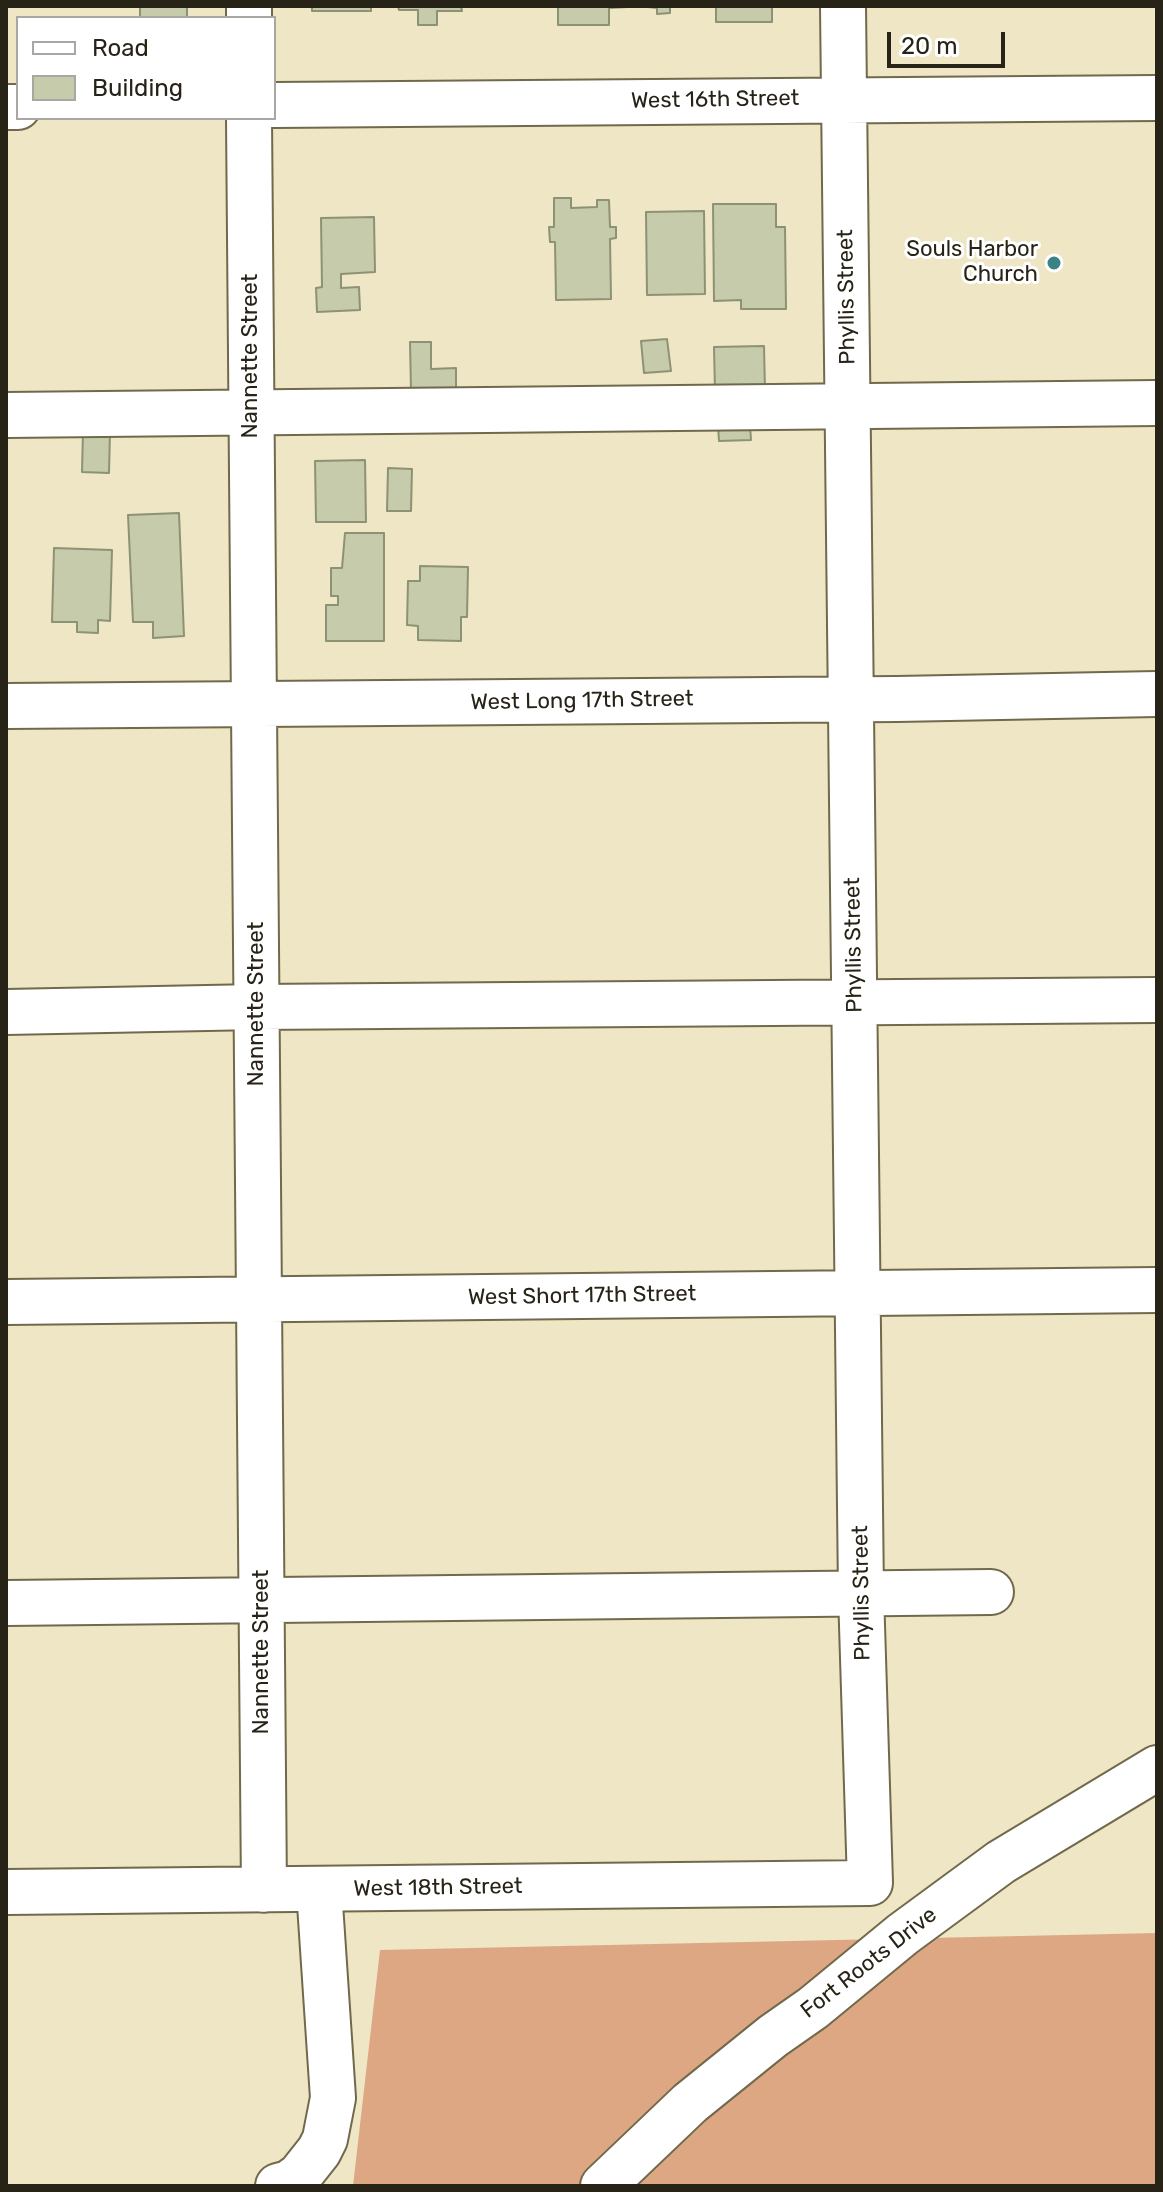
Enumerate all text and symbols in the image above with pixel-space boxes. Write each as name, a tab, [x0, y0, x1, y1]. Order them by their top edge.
legend	[16, 16, 276, 120]
scale bar	[891, 16, 1009, 66]
text: 20 m	[901, 32, 958, 60]
text: Road	[92, 34, 149, 62]
text: Building	[92, 74, 183, 102]
street label: West 16th Street	[631, 85, 799, 115]
street label: Phyllis Street	[833, 229, 861, 365]
place label: Souls Harbor Church	[906, 237, 1038, 288]
marker: Souls Harbor Church	[1045, 254, 1063, 272]
street label: Nannette Street	[238, 274, 264, 438]
street label: West Long 17th Street	[470, 686, 694, 716]
street label: Phyllis Street	[840, 877, 868, 1013]
street label: Nannette Street	[244, 922, 270, 1086]
street label: West Short 17th Street	[468, 1281, 696, 1311]
street label: Phyllis Street	[848, 1525, 876, 1661]
street label: Nannette Street	[249, 1570, 275, 1734]
street label: West 18th Street	[353, 1873, 523, 1903]
street label: Fort Roots Drive	[796, 1902, 942, 2024]

